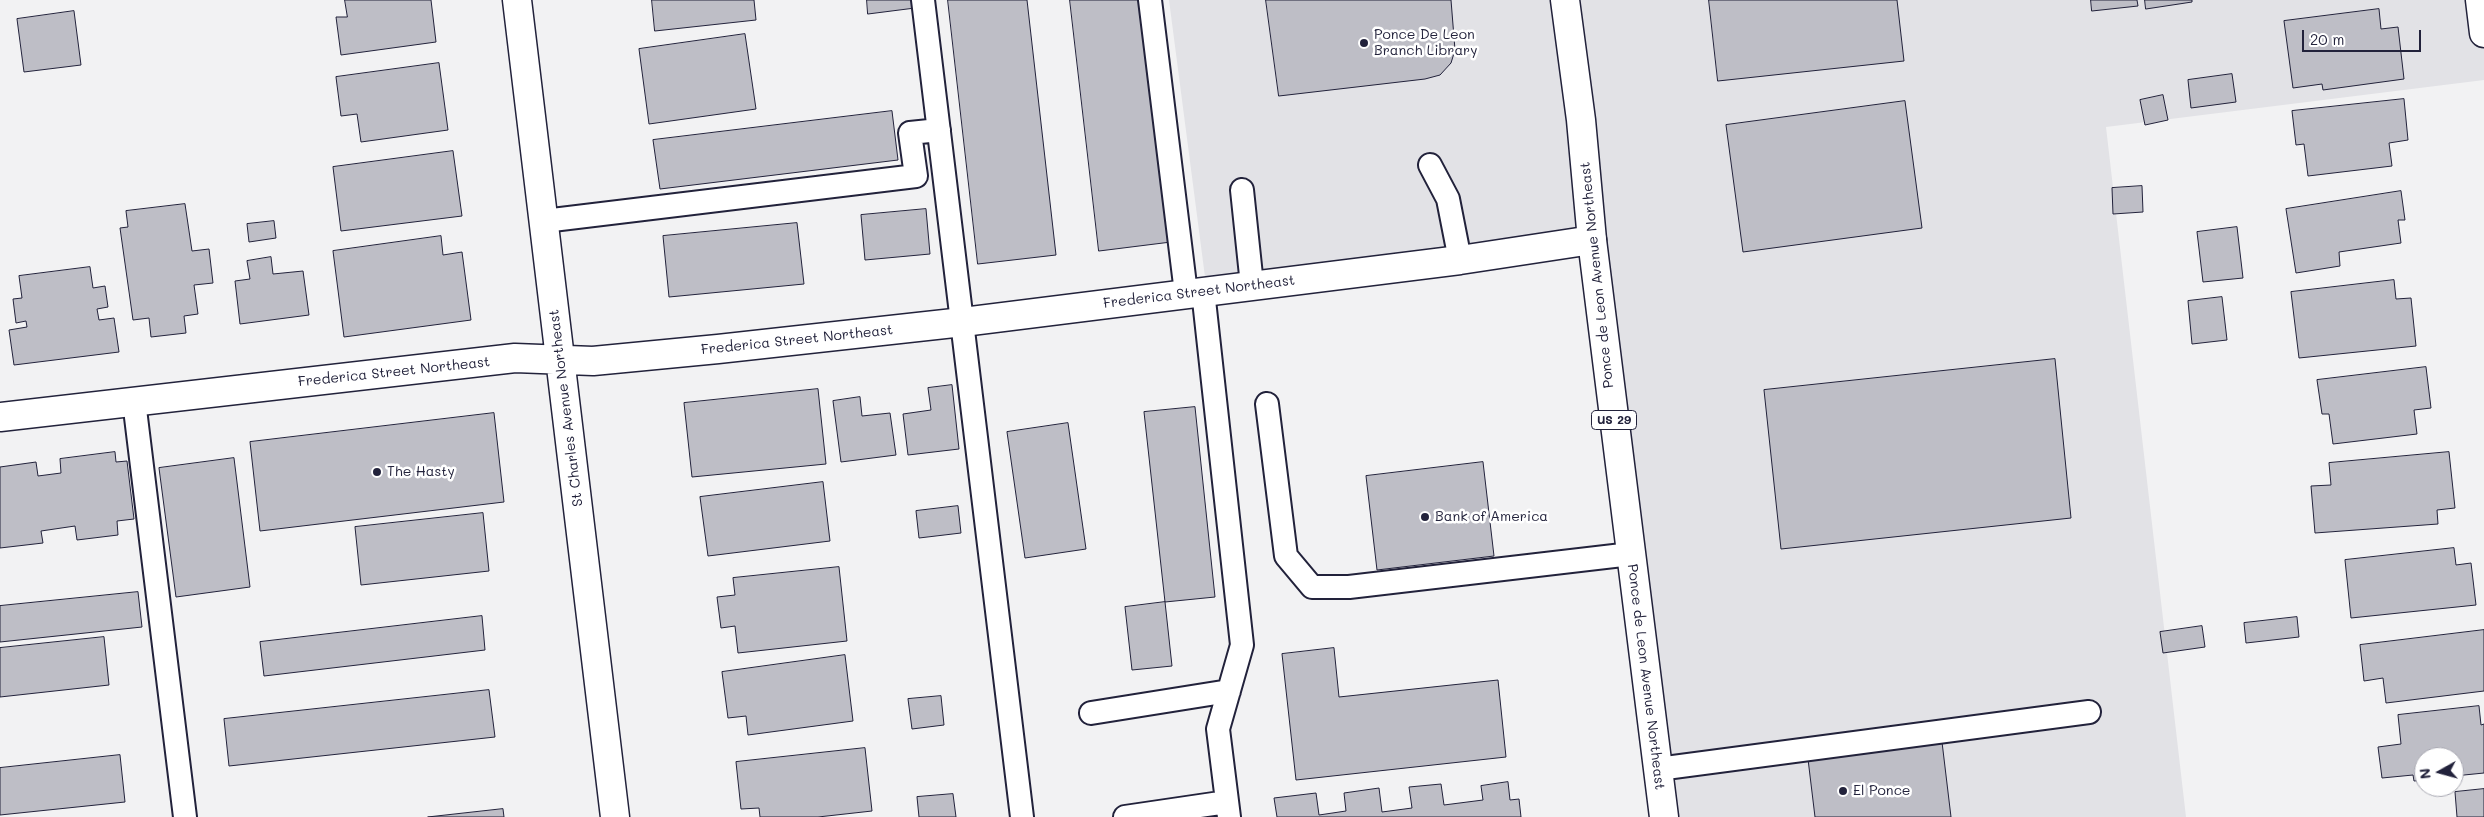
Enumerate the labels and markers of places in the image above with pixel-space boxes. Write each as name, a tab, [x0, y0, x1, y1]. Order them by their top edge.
place label: Ponce De Leon Branch Library	[1374, 27, 1477, 59]
marker: Ponce De Leon Branch Library	[1358, 37, 1370, 49]
place label: The Hasty	[387, 464, 455, 480]
marker: The Hasty	[371, 466, 383, 478]
place label: Bank of America	[1435, 509, 1548, 525]
marker: Bank of America	[1419, 511, 1431, 523]
place label: El Ponce	[1853, 783, 1911, 799]
marker: El Ponce	[1837, 785, 1849, 797]

